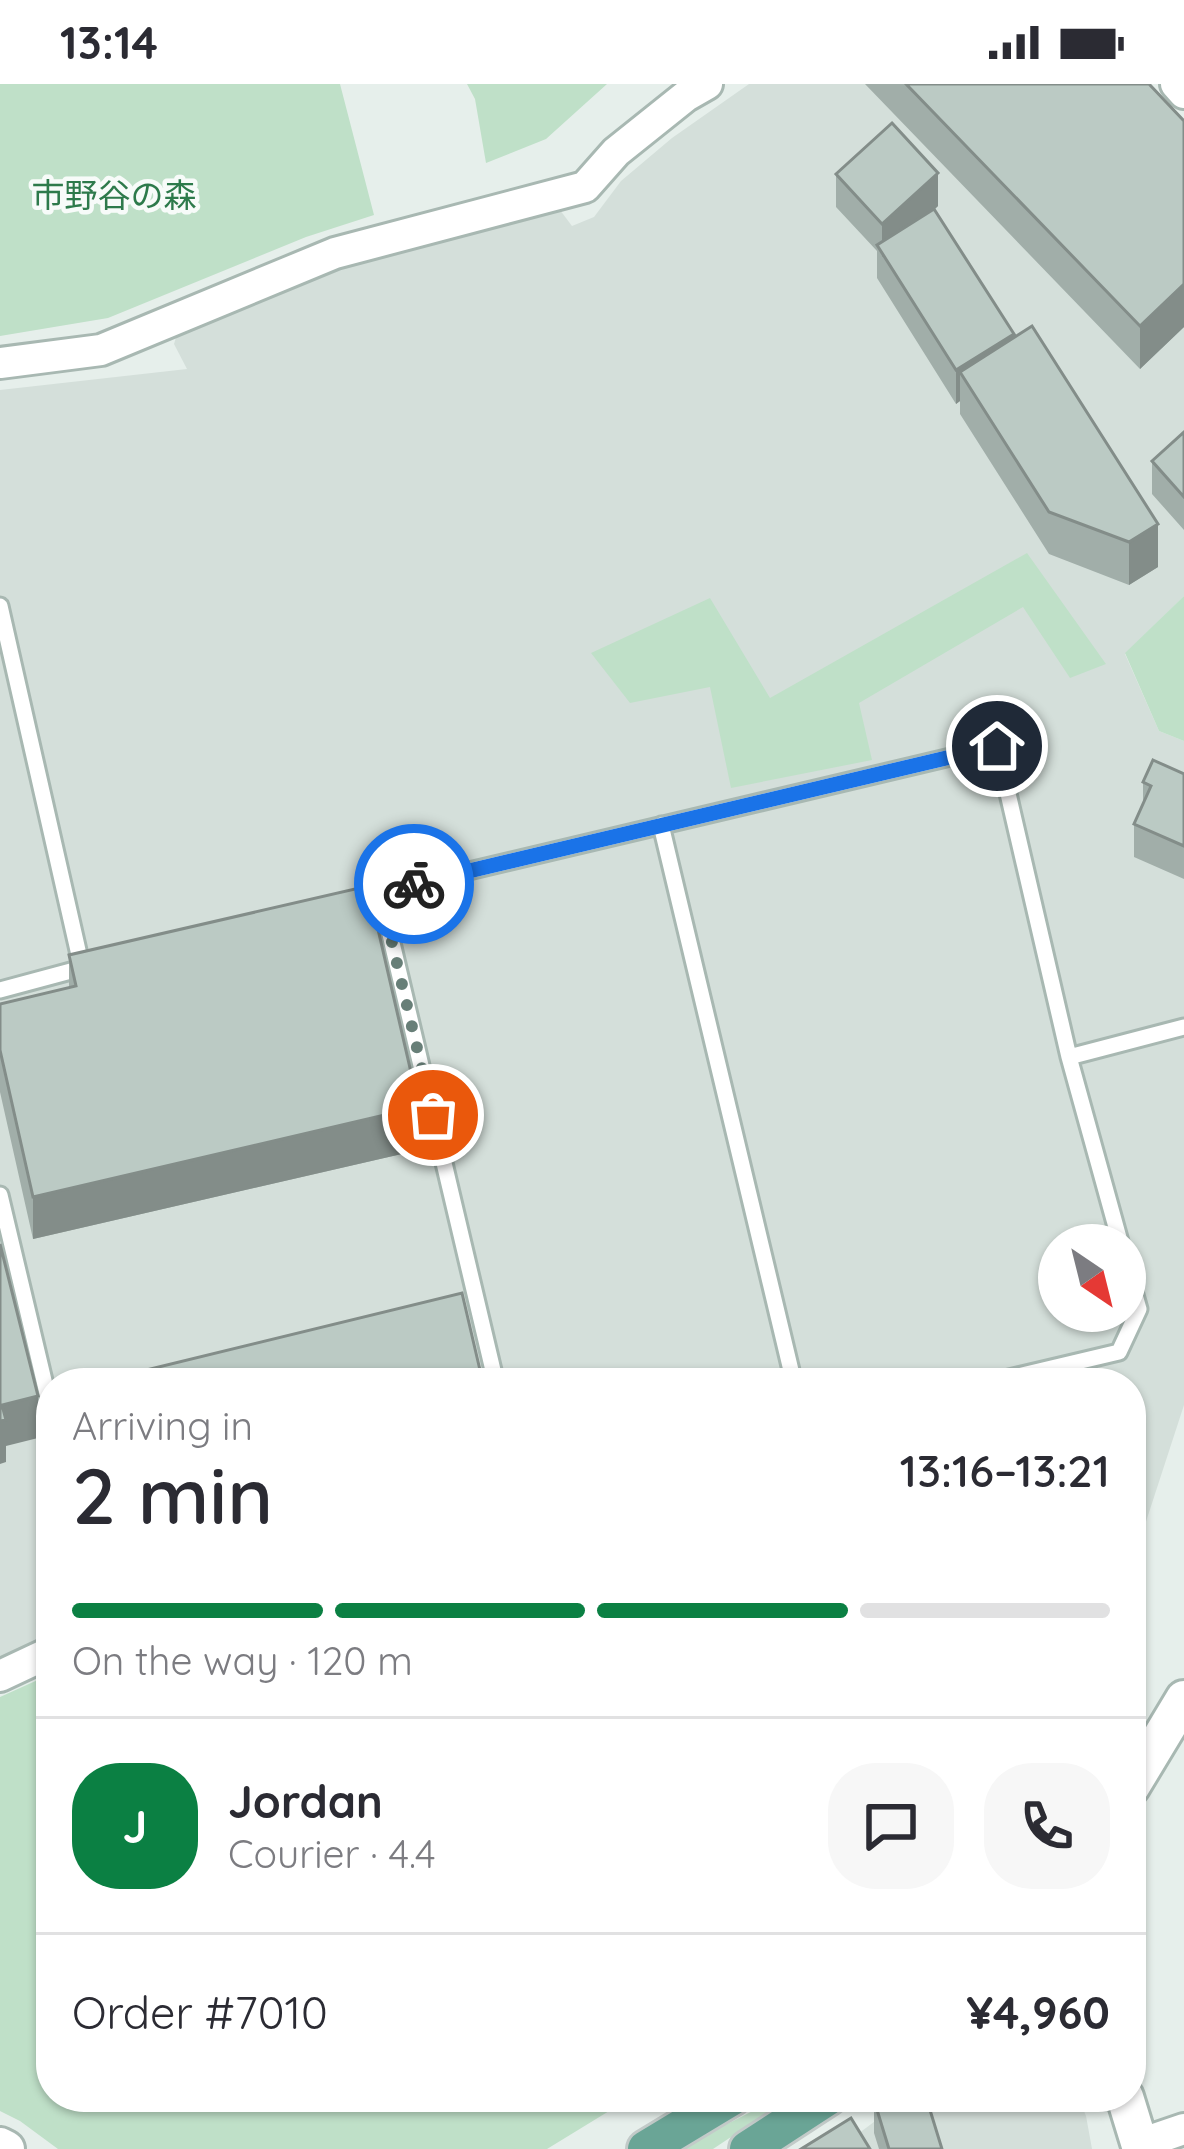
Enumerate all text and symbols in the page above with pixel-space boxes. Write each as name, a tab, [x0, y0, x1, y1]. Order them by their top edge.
text: 13:14	[60, 14, 158, 70]
park label: 市野谷の森	[32, 174, 197, 215]
pin	[946, 695, 1048, 797]
icon: home	[964, 713, 1030, 779]
courier	[354, 824, 474, 944]
icon: bike	[381, 851, 447, 917]
pin	[382, 1064, 484, 1166]
icon: bag	[400, 1082, 466, 1148]
north arrow	[1038, 1224, 1146, 1332]
map controls	[1038, 1224, 1146, 1332]
text: Arriving in	[72, 1401, 253, 1450]
text: 13:16–13:21	[900, 1442, 1110, 1498]
text: 2 min	[72, 1446, 273, 1544]
text: On the way · 120 m	[72, 1636, 413, 1685]
button: chat	[828, 1763, 954, 1889]
button: phone	[984, 1763, 1110, 1889]
text: Jordan	[228, 1773, 383, 1829]
text: J	[123, 1798, 147, 1854]
text: Courier · 4.4	[228, 1829, 436, 1878]
text: Order #7010	[72, 1984, 328, 2040]
text: ¥4,960	[966, 1984, 1110, 2040]

